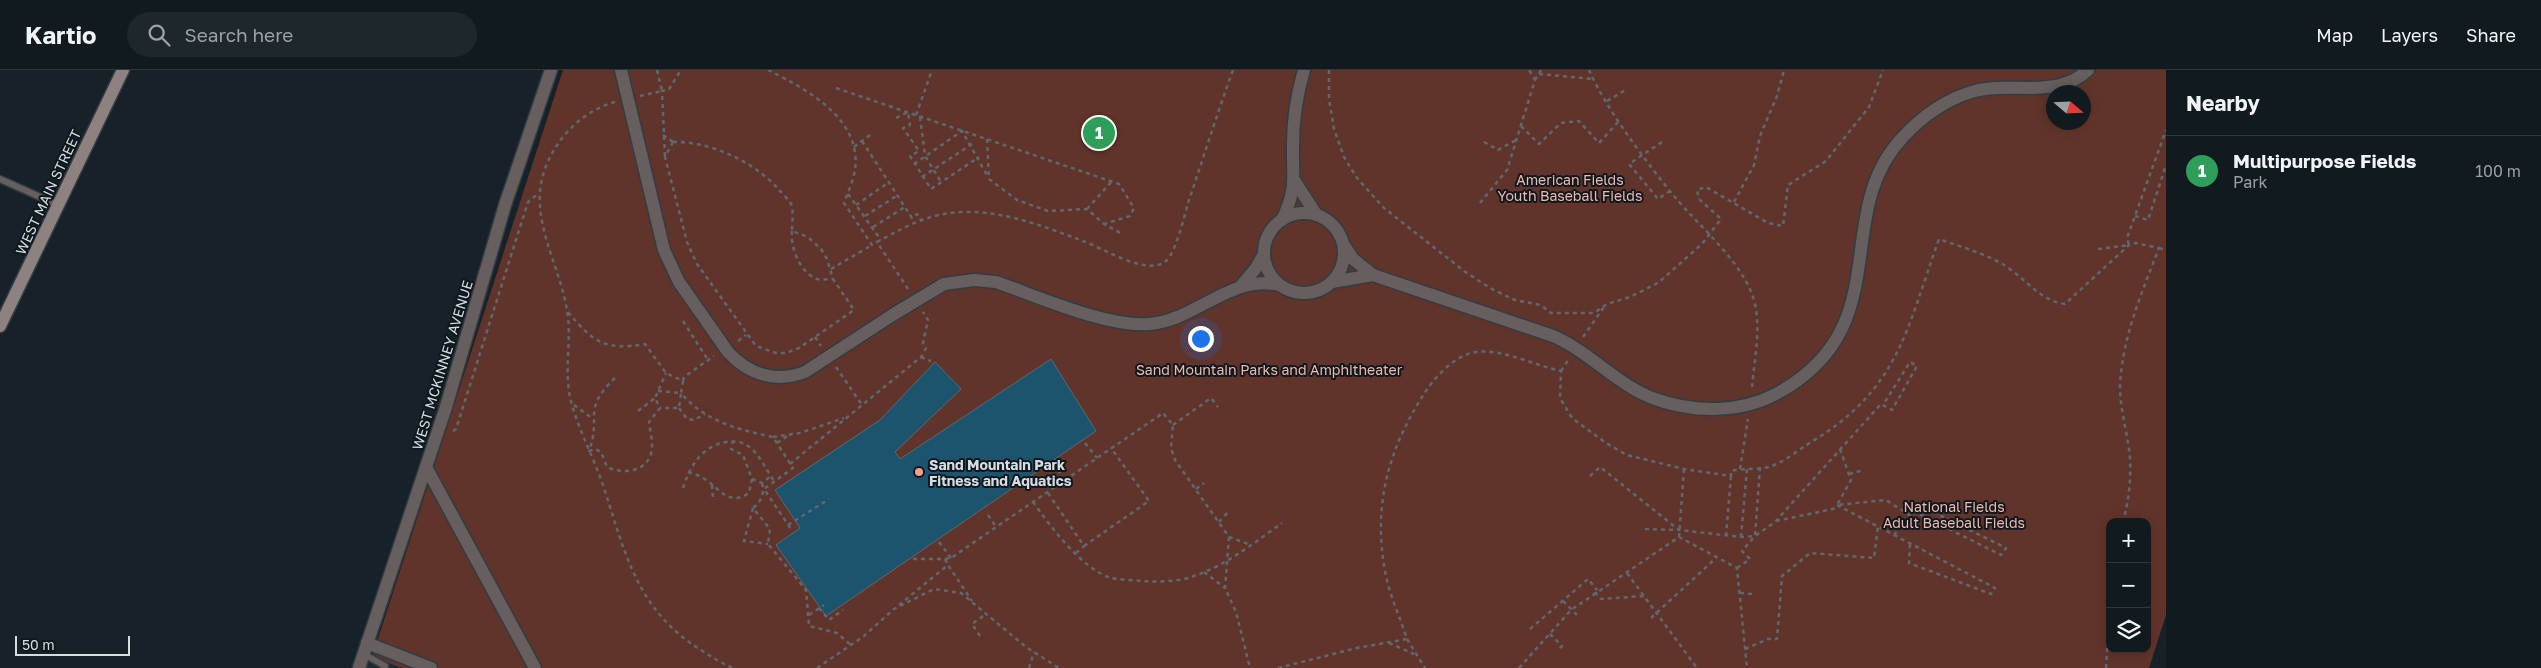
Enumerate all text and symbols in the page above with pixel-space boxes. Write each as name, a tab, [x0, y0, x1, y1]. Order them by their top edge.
search box	[127, 12, 477, 57]
text: Kartio	[25, 20, 97, 49]
icon: search	[145, 21, 173, 49]
text: Search here	[185, 23, 293, 46]
text: Map	[2316, 24, 2353, 46]
text: Layers	[2381, 24, 2438, 46]
text: Share	[2466, 24, 2516, 46]
north arrow	[2046, 85, 2091, 130]
text: Nearby	[2186, 90, 2260, 116]
pin: 1	[1083, 114, 1115, 152]
street label: WEST MAIN STREET	[12, 127, 85, 257]
text: Multipurpose Fields	[2233, 149, 2416, 172]
text: 1	[2198, 161, 2206, 181]
text: 100 m	[2475, 161, 2521, 181]
park label: American Fields Youth Baseball Fields	[1498, 171, 1642, 204]
text: Park	[2233, 172, 2268, 192]
street label: WEST MCKINNEY AVENUE	[408, 278, 476, 452]
your location	[1188, 326, 1214, 352]
park label: Sand Mountain Parks and Amphitheater	[1136, 361, 1403, 378]
place label: Sand Mountain Park Fitness and Aquatics	[929, 456, 1072, 489]
marker: Sand Mountain Park Fitness and Aquatics	[913, 466, 925, 478]
park label: National Fields Adult Baseball Fields	[1883, 498, 2025, 531]
map controls	[2106, 518, 2151, 653]
button: +	[2106, 518, 2151, 563]
button: −	[2106, 563, 2151, 608]
button: layers	[2106, 608, 2151, 653]
scale bar	[15, 633, 130, 656]
text: 50 m	[22, 636, 55, 653]

